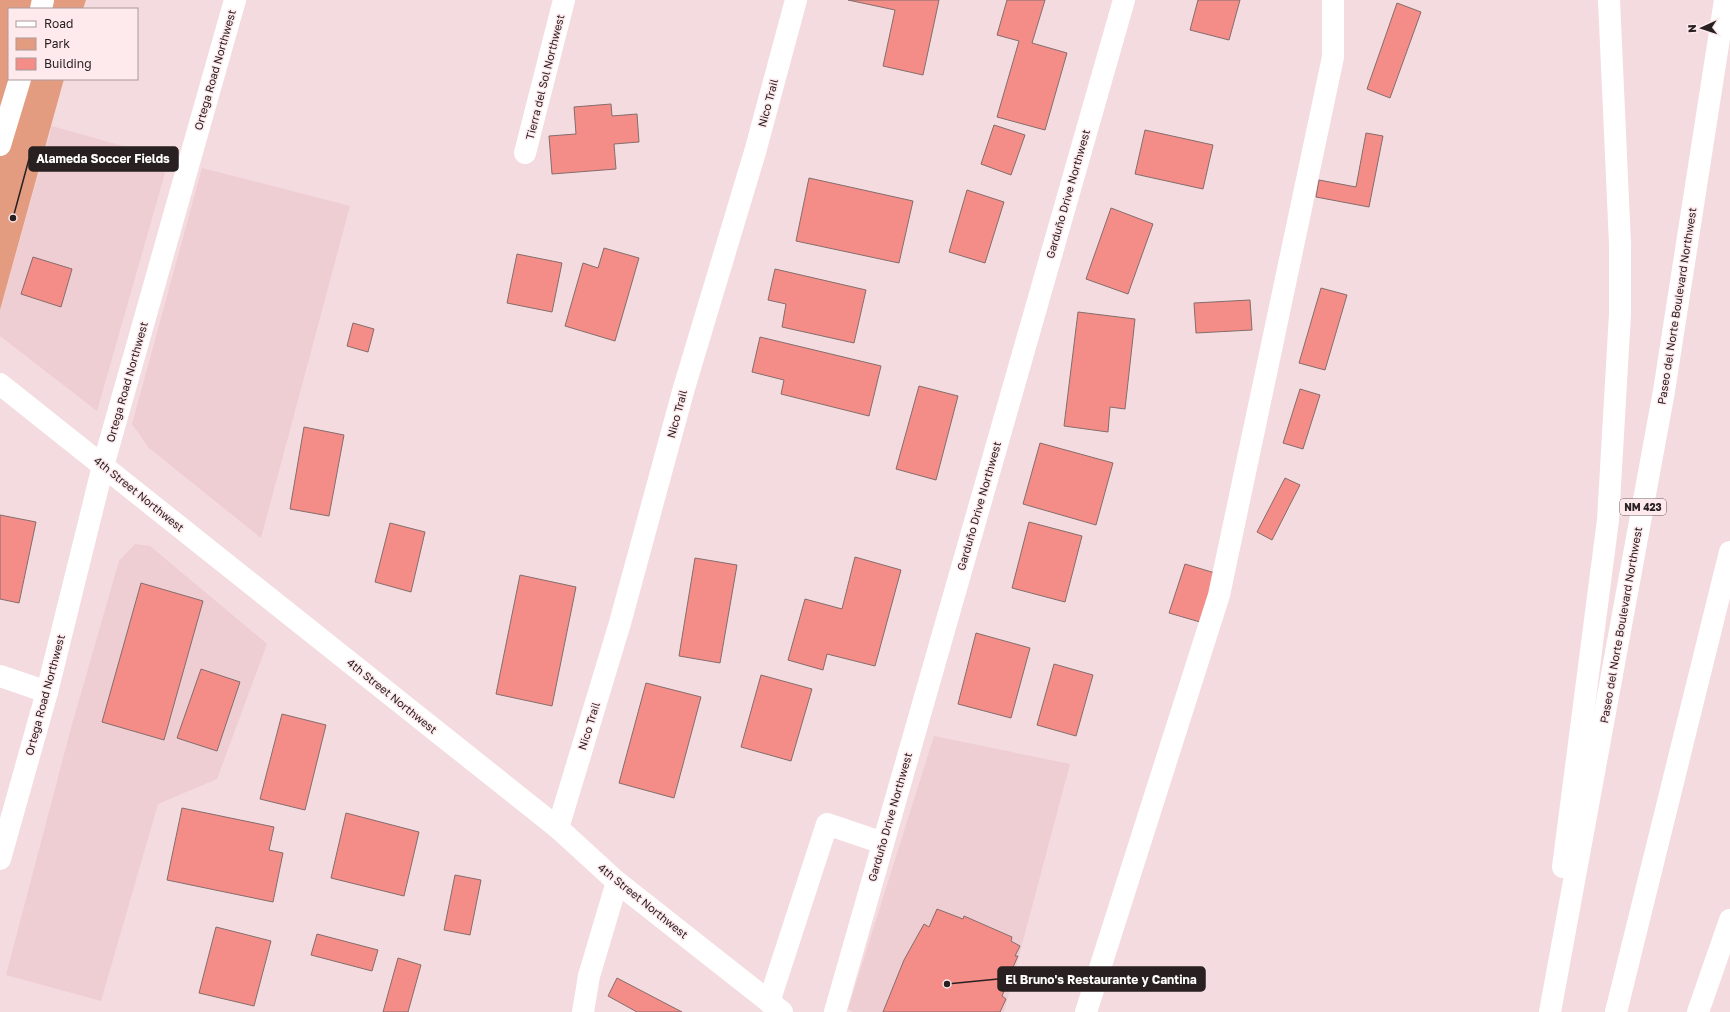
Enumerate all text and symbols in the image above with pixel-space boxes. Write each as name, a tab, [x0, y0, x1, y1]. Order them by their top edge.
legend	[8, 8, 138, 80]
street label: Ortega Road Northwest	[191, 8, 238, 132]
north arrow	[1682, 8, 1722, 48]
street label: Tierra del Sol Northwest	[523, 13, 566, 141]
text: Road	[44, 16, 73, 31]
text: N	[1685, 24, 1698, 33]
text: Park	[44, 36, 70, 51]
text: Building	[44, 56, 92, 71]
street label: Nico Trail	[755, 77, 780, 128]
street label: Garduño Drive Northwest	[1043, 128, 1092, 260]
callout: Alameda Soccer Fields	[29, 147, 178, 171]
text: Alameda Soccer Fields	[36, 151, 170, 166]
street label: Paseo del Norte Boulevard Northwest	[1655, 207, 1699, 405]
street label: Ortega Road Northwest	[103, 320, 150, 444]
street label: Nico Trail	[664, 388, 689, 439]
street label: Garduño Drive Northwest	[954, 440, 1003, 572]
street label: 4th Street Northwest	[92, 453, 187, 534]
road number: NM 423	[1620, 499, 1666, 515]
street label: Paseo del Norte Boulevard Northwest	[1597, 526, 1644, 724]
street label: Ortega Road Northwest	[22, 633, 67, 757]
street label: 4th Street Northwest	[345, 655, 440, 736]
street label: Nico Trail	[575, 700, 602, 751]
street label: Garduño Drive Northwest	[865, 751, 914, 883]
street label: 4th Street Northwest	[596, 860, 691, 941]
callout: El Bruno's Restaurante y Cantina	[998, 967, 1205, 991]
text: El Bruno's Restaurante y Cantina	[1005, 972, 1197, 987]

